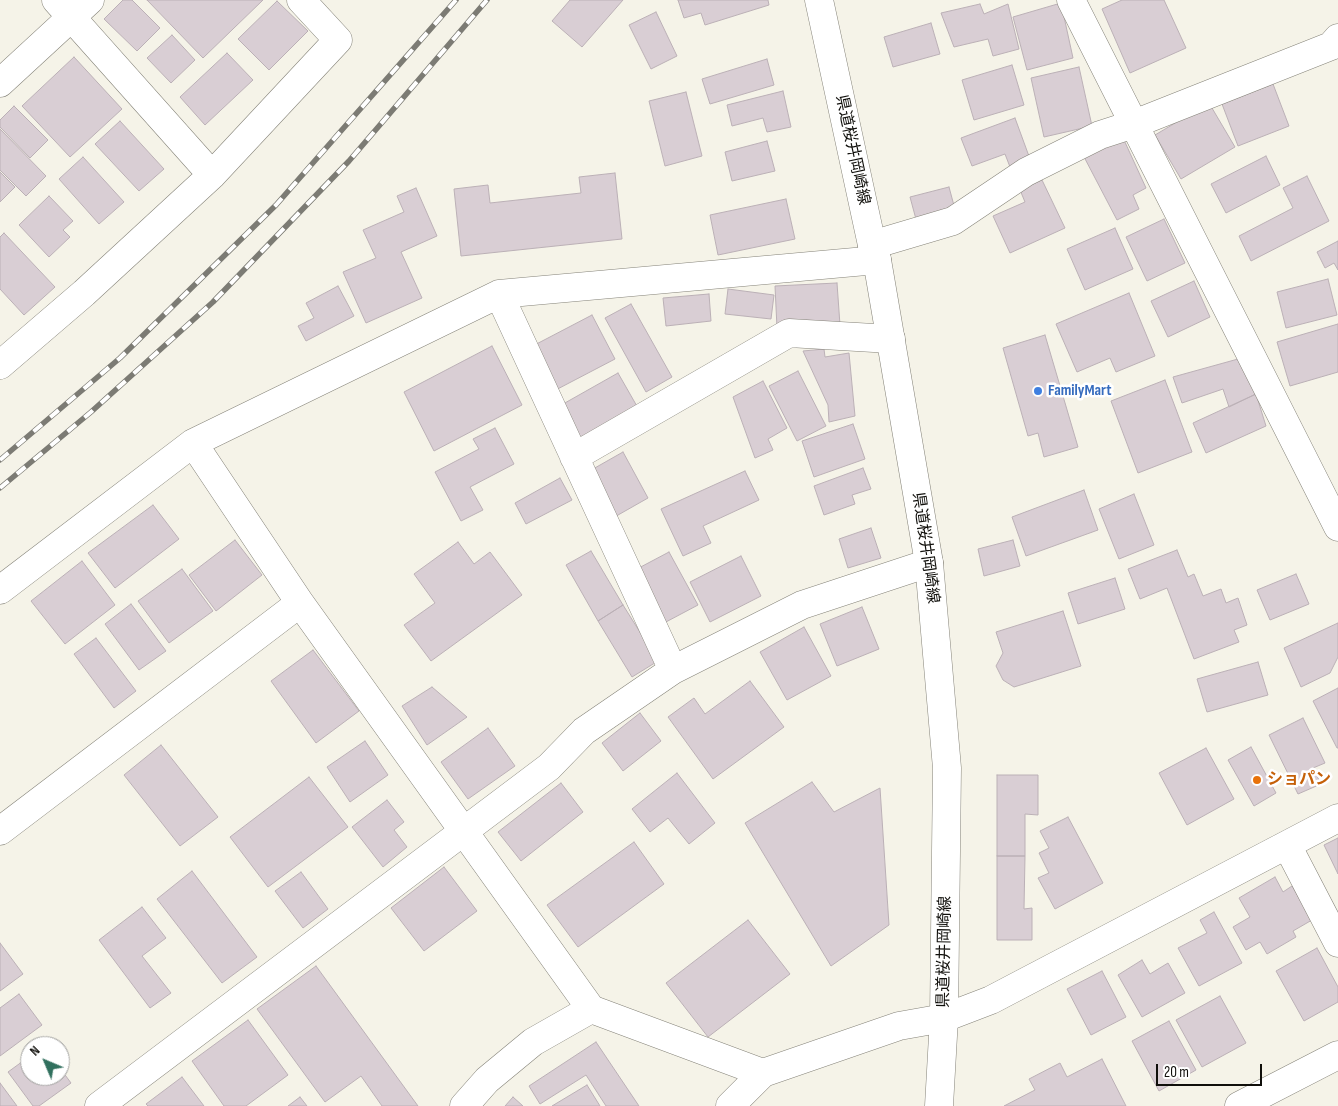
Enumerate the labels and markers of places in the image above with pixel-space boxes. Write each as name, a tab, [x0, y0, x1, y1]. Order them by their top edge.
place label: FamilyMart	[1048, 381, 1112, 401]
marker: FamilyMart	[1032, 385, 1044, 397]
place label: ショパン	[1267, 770, 1331, 790]
marker: ショパン	[1251, 774, 1263, 786]

